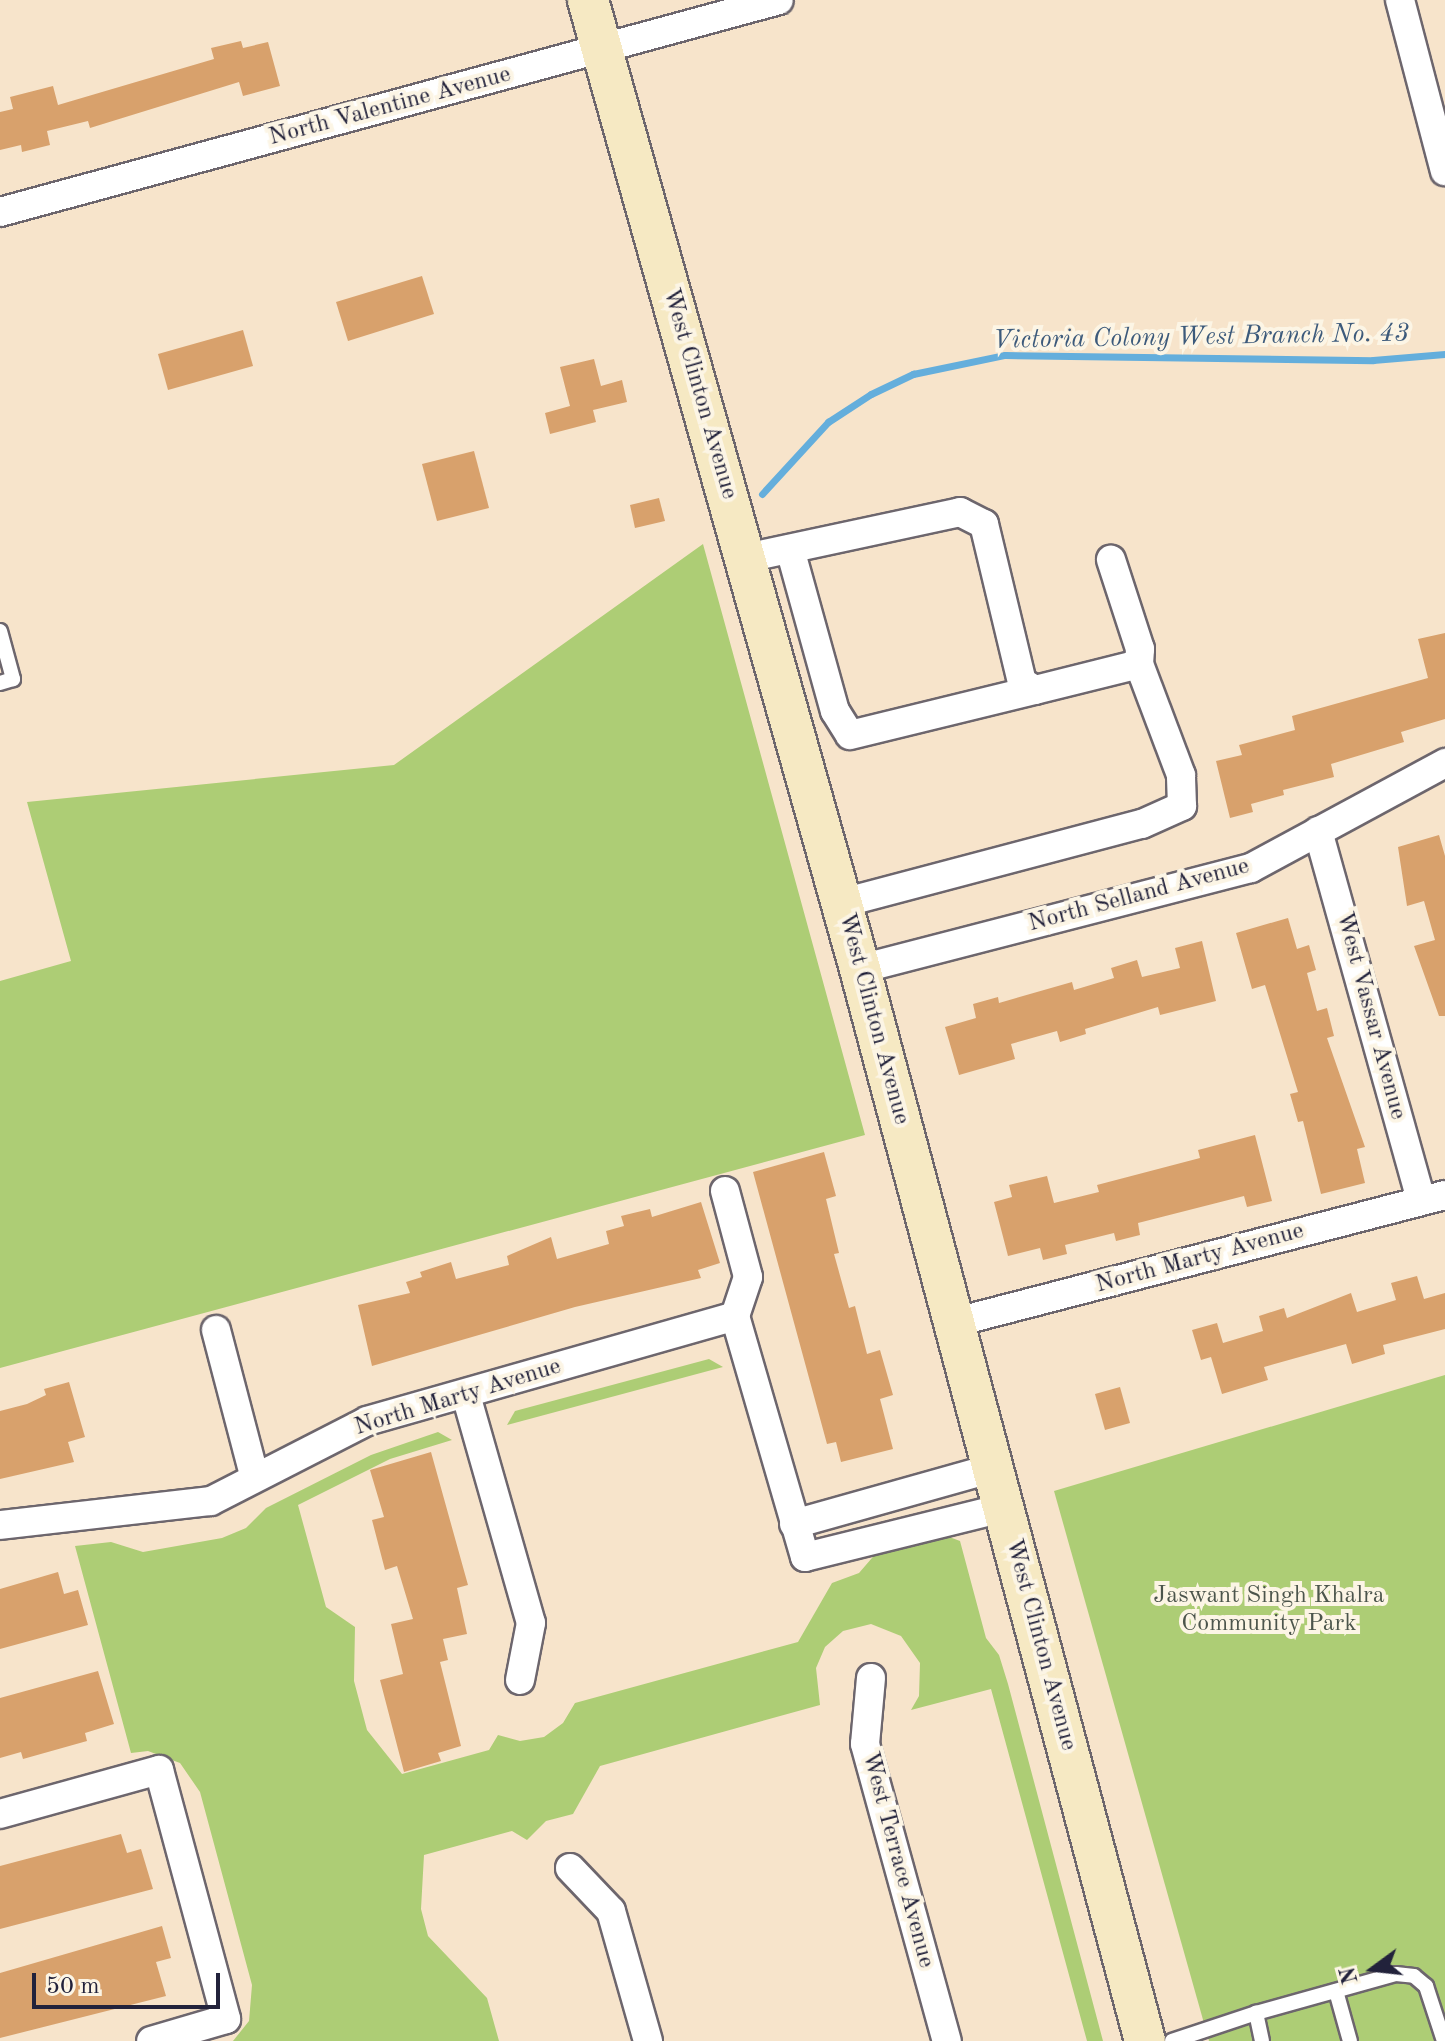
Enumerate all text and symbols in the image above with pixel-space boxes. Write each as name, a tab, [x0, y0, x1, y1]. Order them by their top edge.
street label: North Valentine Avenue	[266, 61, 514, 153]
street label: West Clinton Avenue	[655, 285, 743, 503]
water label: Victoria Colony West Branch No. 43	[993, 319, 1409, 357]
street label: North Selland Avenue	[1025, 853, 1253, 939]
street label: West Vassar Avenue	[1328, 909, 1412, 1123]
street label: West Clinton Avenue	[831, 910, 915, 1128]
street label: North Marty Avenue	[1093, 1217, 1307, 1301]
street label: North Marty Avenue	[351, 1353, 565, 1443]
street label: West Clinton Avenue	[998, 1536, 1082, 1754]
park label: Jaswant Singh Khalra Community Park	[1153, 1583, 1385, 1639]
street label: West Terrace Avenue	[854, 1749, 940, 1971]
north arrow	[1333, 1929, 1413, 2009]
scale bar	[36, 1957, 224, 2007]
text: N	[1337, 1964, 1363, 1986]
text: 50 m	[46, 1975, 100, 1999]

